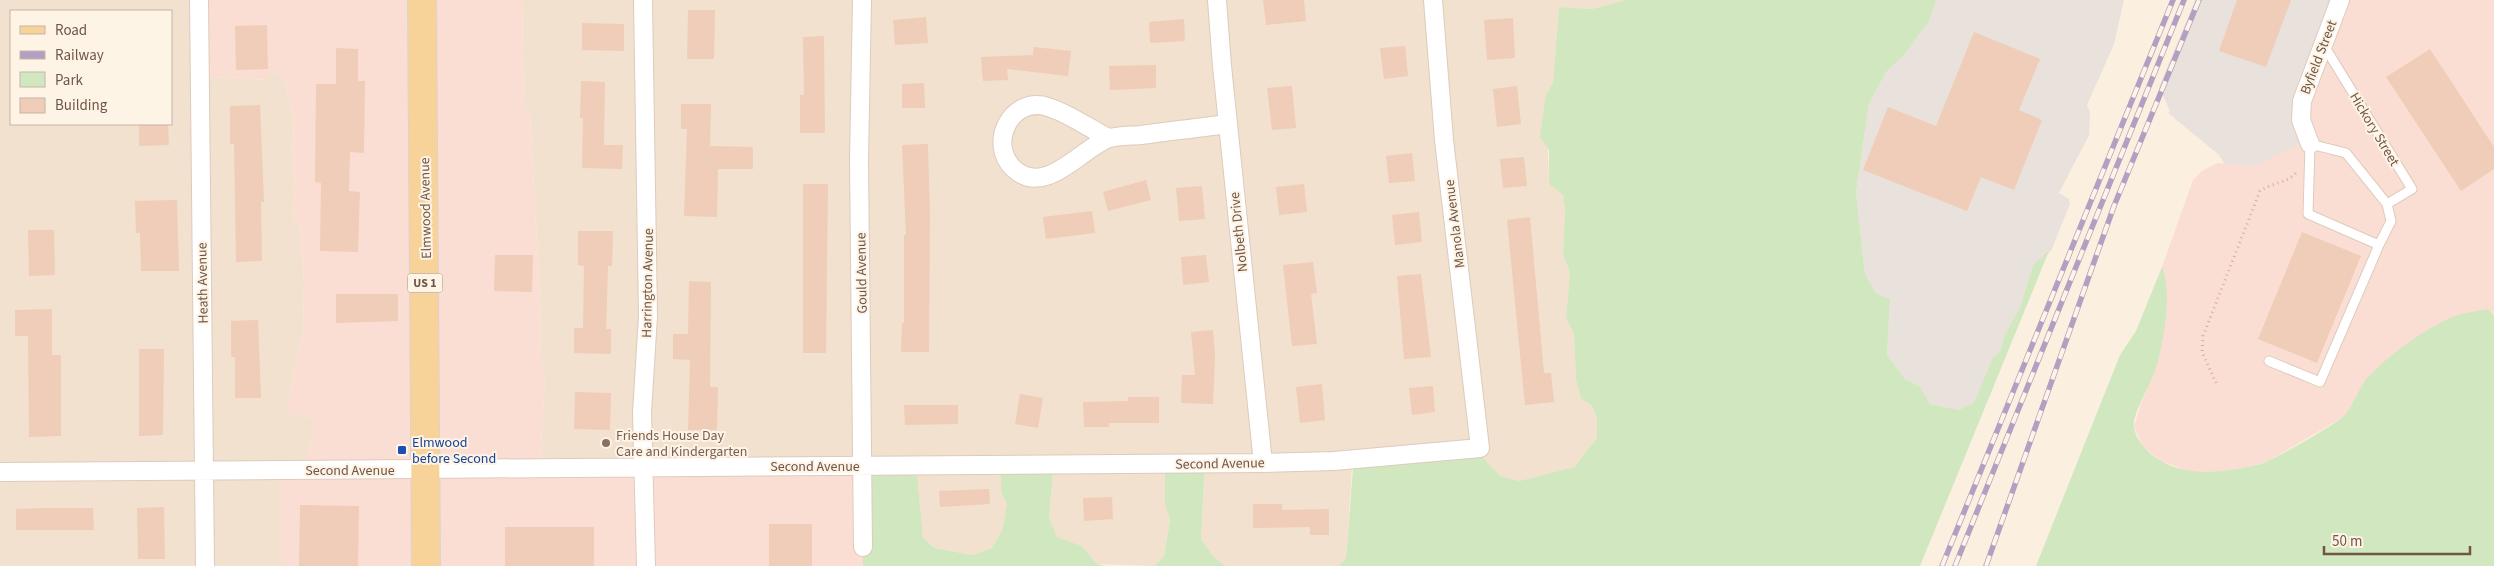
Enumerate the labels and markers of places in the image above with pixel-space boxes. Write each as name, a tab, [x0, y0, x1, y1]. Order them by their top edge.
place label: Friends House Day Care and Kindergarten	[616, 426, 747, 462]
place label: Elmwood before Second	[412, 433, 496, 469]
marker: Friends House Day Care and Kindergarten	[600, 437, 612, 449]
marker: Elmwood before Second	[396, 444, 408, 456]

